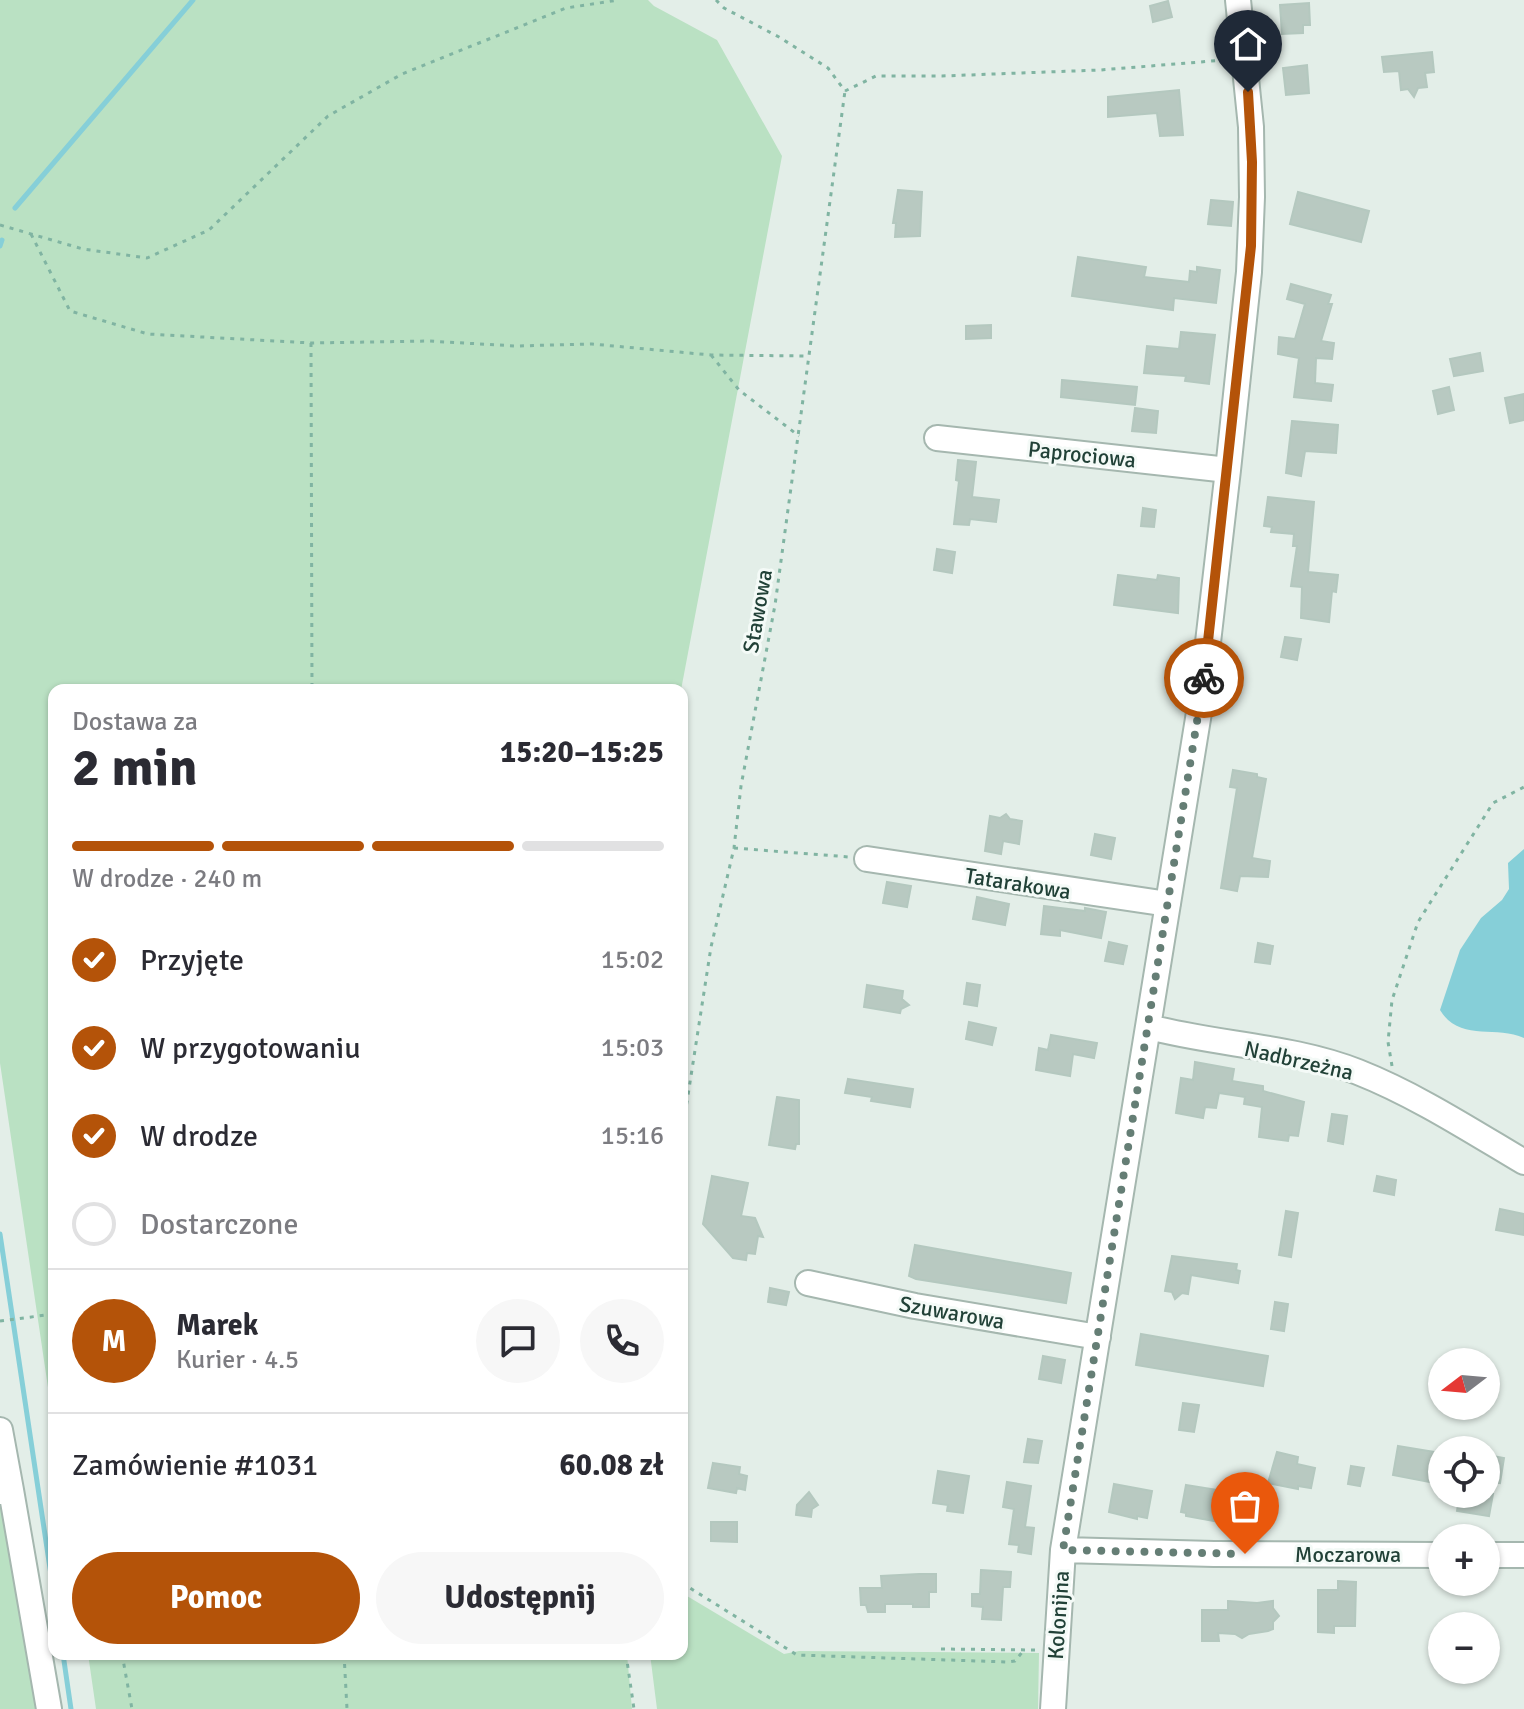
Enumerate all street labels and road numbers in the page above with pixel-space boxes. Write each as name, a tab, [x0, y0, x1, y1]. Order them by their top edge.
street label: Paprociowa	[1027, 435, 1137, 474]
street label: Stawowa	[737, 567, 778, 655]
street label: Tatarakowa	[963, 862, 1073, 905]
street label: Nadbrzeżna	[1242, 1035, 1356, 1086]
street label: Szuwarowa	[897, 1290, 1007, 1335]
street label: Moczarowa	[1295, 1541, 1401, 1568]
street label: Kolonijna	[1042, 1570, 1075, 1660]

